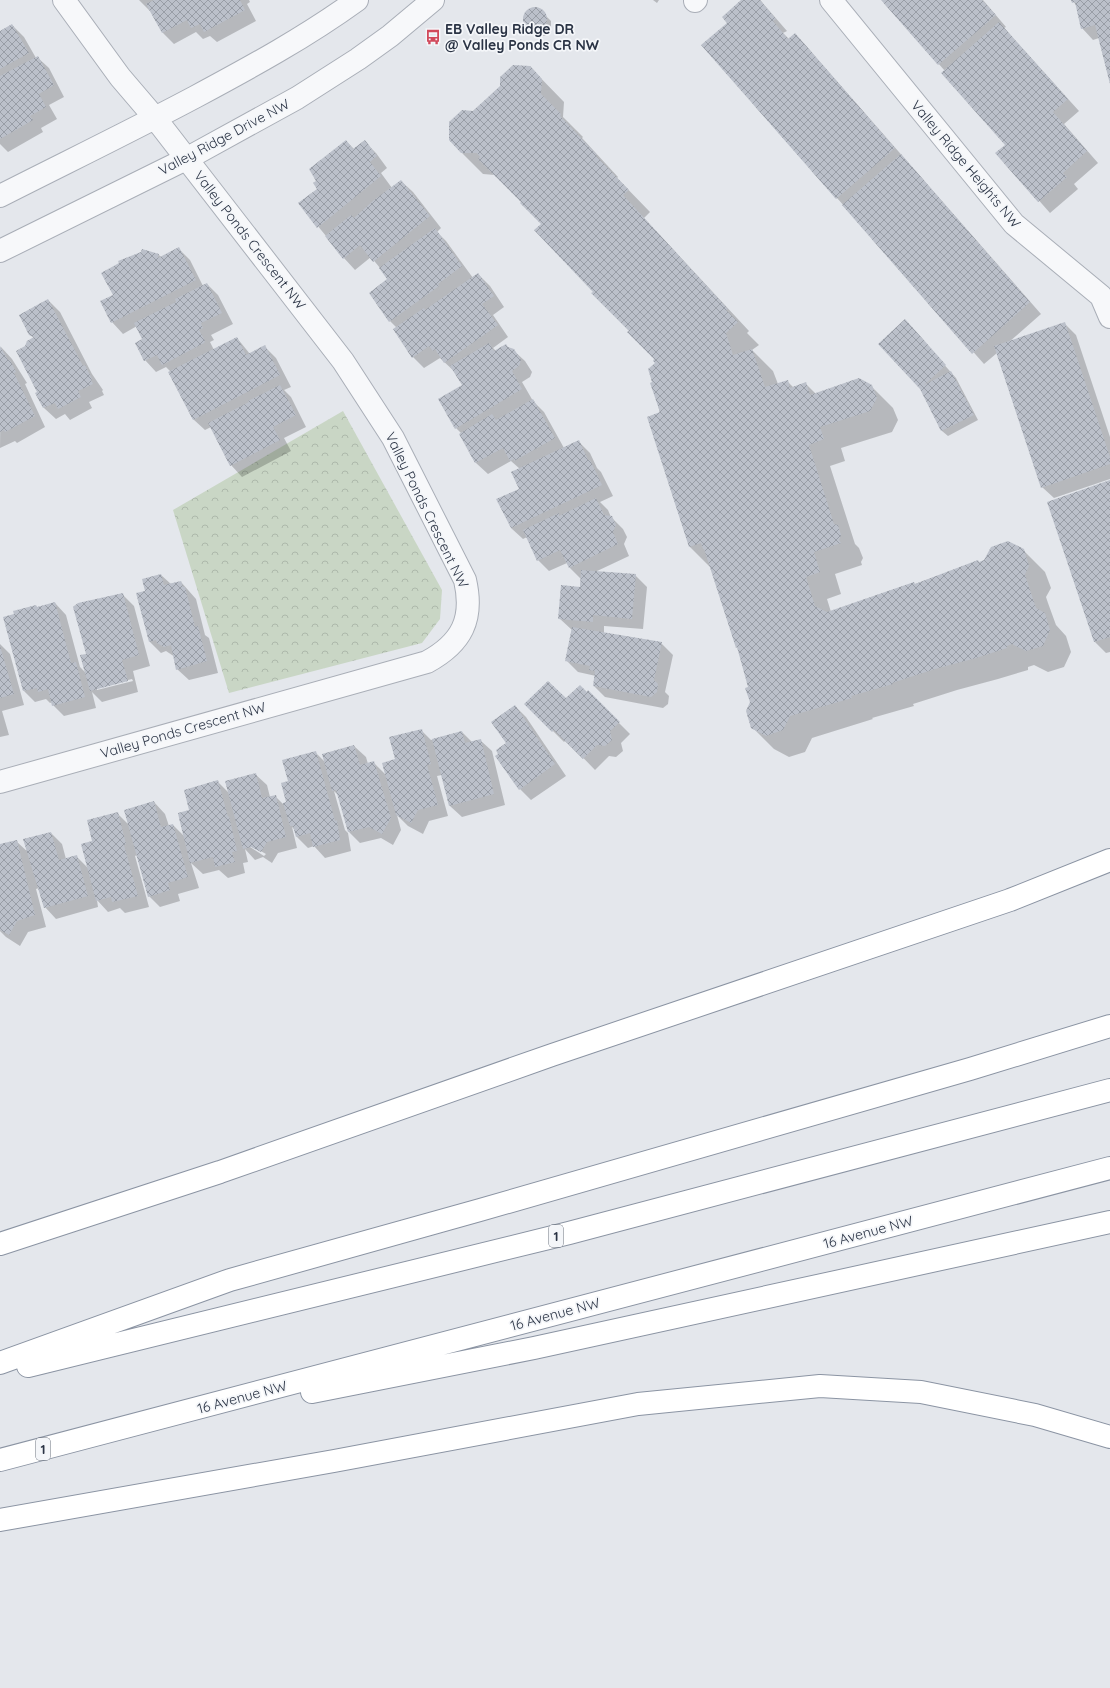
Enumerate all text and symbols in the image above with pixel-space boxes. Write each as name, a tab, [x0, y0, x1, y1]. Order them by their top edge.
place label: EB Valley Ridge DR @ Valley Ponds CR NW	[445, 20, 599, 54]
bus stop icon: EB Valley Ridge DR @ Valley Ponds CR NW	[424, 28, 442, 46]
street label: Valley Ridge Drive NW	[155, 95, 293, 179]
street label: Valley Ridge Heights NW	[907, 96, 1025, 232]
street label: Valley Ponds Crescent NW	[190, 167, 310, 313]
street label: Valley Ponds Crescent NW	[381, 429, 473, 591]
street label: Valley Ponds Crescent NW	[98, 698, 268, 762]
street label: 16 Avenue NW	[821, 1211, 915, 1253]
road number: 1	[549, 1225, 563, 1247]
street label: 16 Avenue NW	[508, 1293, 602, 1335]
street label: 16 Avenue NW	[195, 1376, 289, 1418]
road number: 1	[36, 1438, 50, 1460]

